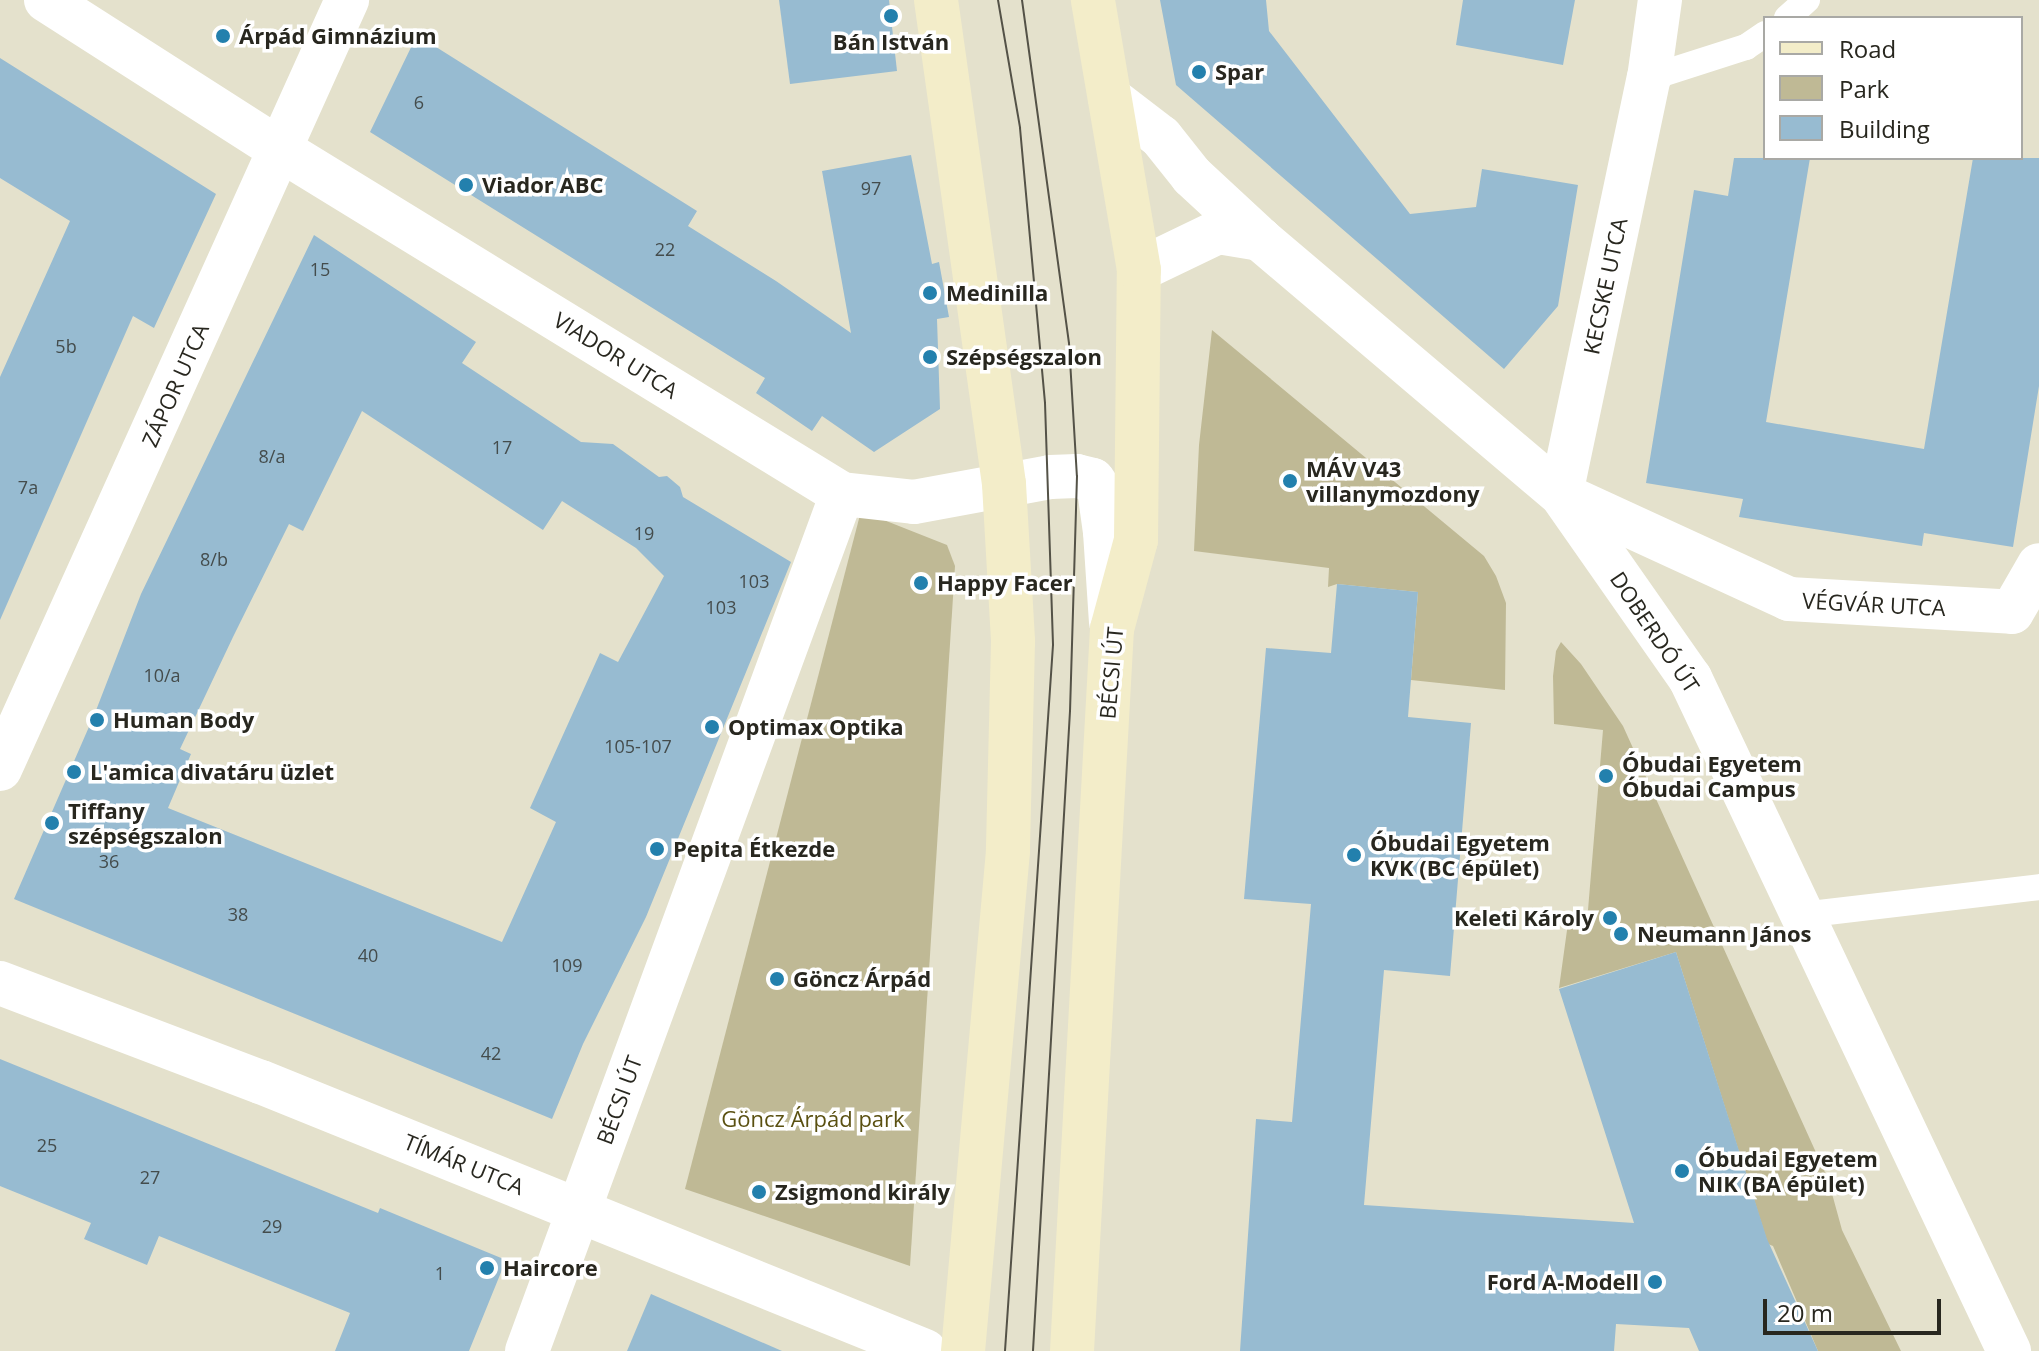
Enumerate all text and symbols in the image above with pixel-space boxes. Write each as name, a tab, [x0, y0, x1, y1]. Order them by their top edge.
marker: Bán István	[882, 7, 900, 25]
legend	[1763, 16, 2023, 160]
place label: Árpád Gimnázium	[239, 23, 437, 49]
marker: Árpád Gimnázium	[214, 27, 232, 45]
place label: Bán István	[833, 29, 949, 55]
text: Road	[1839, 32, 1896, 65]
place label: Spar	[1215, 59, 1264, 85]
marker: Spar	[1190, 63, 1208, 81]
text: Park	[1839, 72, 1889, 105]
house number: 6	[414, 91, 424, 113]
text: Building	[1839, 112, 1930, 145]
place label: Viador ABC	[482, 172, 604, 198]
marker: Viador ABC	[457, 176, 475, 194]
house number: 97	[861, 177, 881, 199]
street label: KECSKE UTCA	[1578, 215, 1632, 357]
house number: 22	[655, 238, 675, 260]
house number: 15	[310, 258, 330, 280]
place label: Medinilla	[946, 280, 1048, 306]
marker: Medinilla	[921, 284, 939, 302]
street label: VIADOR UTCA	[549, 306, 683, 404]
street label: ZÁPOR UTCA	[136, 319, 214, 451]
house number: 5b	[55, 335, 77, 357]
place label: Szépségszalon	[946, 344, 1102, 370]
marker: Szépségszalon	[921, 348, 939, 366]
house number: 17	[492, 436, 512, 458]
house number: 8/a	[259, 445, 285, 467]
place label: MÁV V43 villanymozdony	[1306, 455, 1479, 506]
marker: MÁV V43 villanymozdony	[1281, 472, 1299, 490]
house number: 7a	[18, 476, 38, 498]
house number: 19	[634, 522, 654, 544]
house number: 8/b	[200, 548, 228, 570]
street label: DOBERDÓ ÚT	[1605, 567, 1705, 697]
house number: 103	[739, 570, 769, 592]
place label: Happy Facer	[937, 570, 1073, 596]
marker: Happy Facer	[912, 574, 930, 592]
street label: VÉGVÁR UTCA	[1802, 587, 1946, 621]
house number: 103	[706, 596, 736, 618]
street label: BÉCSI ÚT	[1094, 626, 1128, 720]
house number: 10/a	[143, 664, 181, 686]
place label: Human Body	[113, 707, 254, 733]
marker: Human Body	[88, 711, 106, 729]
place label: Optimax Optika	[728, 714, 904, 740]
marker: Optimax Optika	[703, 718, 721, 736]
house number: 105-107	[604, 735, 672, 757]
place label: Óbudai Egyetem Óbudai Campus	[1622, 750, 1802, 802]
place label: L'amica divatáru üzlet	[90, 759, 334, 785]
marker: L'amica divatáru üzlet	[65, 763, 83, 781]
marker: Óbudai Egyetem Óbudai Campus	[1597, 767, 1615, 785]
place label: Tiffany szépségszalon	[68, 797, 223, 848]
marker: Tiffany szépségszalon	[43, 814, 61, 832]
place label: Óbudai Egyetem KVK (BC épület)	[1370, 829, 1550, 880]
place label: Pepita Étkezde	[673, 836, 835, 862]
marker: Pepita Étkezde	[648, 840, 666, 858]
marker: Óbudai Egyetem KVK (BC épület)	[1345, 846, 1363, 864]
house number: 36	[99, 850, 119, 872]
house number: 38	[228, 903, 248, 925]
place label: Keleti Károly	[1454, 905, 1594, 931]
marker: Keleti Károly	[1601, 909, 1619, 927]
place label: Neumann János	[1637, 921, 1811, 947]
marker: Neumann János	[1612, 925, 1630, 943]
house number: 40	[358, 944, 378, 966]
house number: 109	[552, 954, 582, 976]
place label: Göncz Árpád	[793, 966, 931, 992]
marker: Göncz Árpád	[768, 970, 786, 988]
house number: 42	[481, 1042, 501, 1064]
street label: BÉCSI ÚT	[591, 1052, 647, 1148]
park label: Göncz Árpád park	[721, 1106, 905, 1132]
street label: TÍMÁR UTCA	[400, 1128, 528, 1200]
house number: 25	[37, 1134, 57, 1156]
place label: Óbudai Egyetem NIK (BA épület)	[1698, 1145, 1878, 1196]
marker: Óbudai Egyetem NIK (BA épület)	[1673, 1162, 1691, 1180]
house number: 27	[140, 1166, 160, 1188]
place label: Zsigmond király	[775, 1179, 950, 1205]
marker: Zsigmond király	[750, 1183, 768, 1201]
house number: 29	[262, 1215, 282, 1237]
place label: Haircore	[503, 1255, 598, 1281]
marker: Haircore	[478, 1259, 496, 1277]
house number: 1	[435, 1262, 445, 1284]
place label: Ford A-Modell	[1487, 1269, 1639, 1295]
marker: Ford A-Modell	[1646, 1273, 1664, 1291]
scale bar	[1767, 1283, 1945, 1333]
text: 20 m	[1777, 1296, 1833, 1329]

